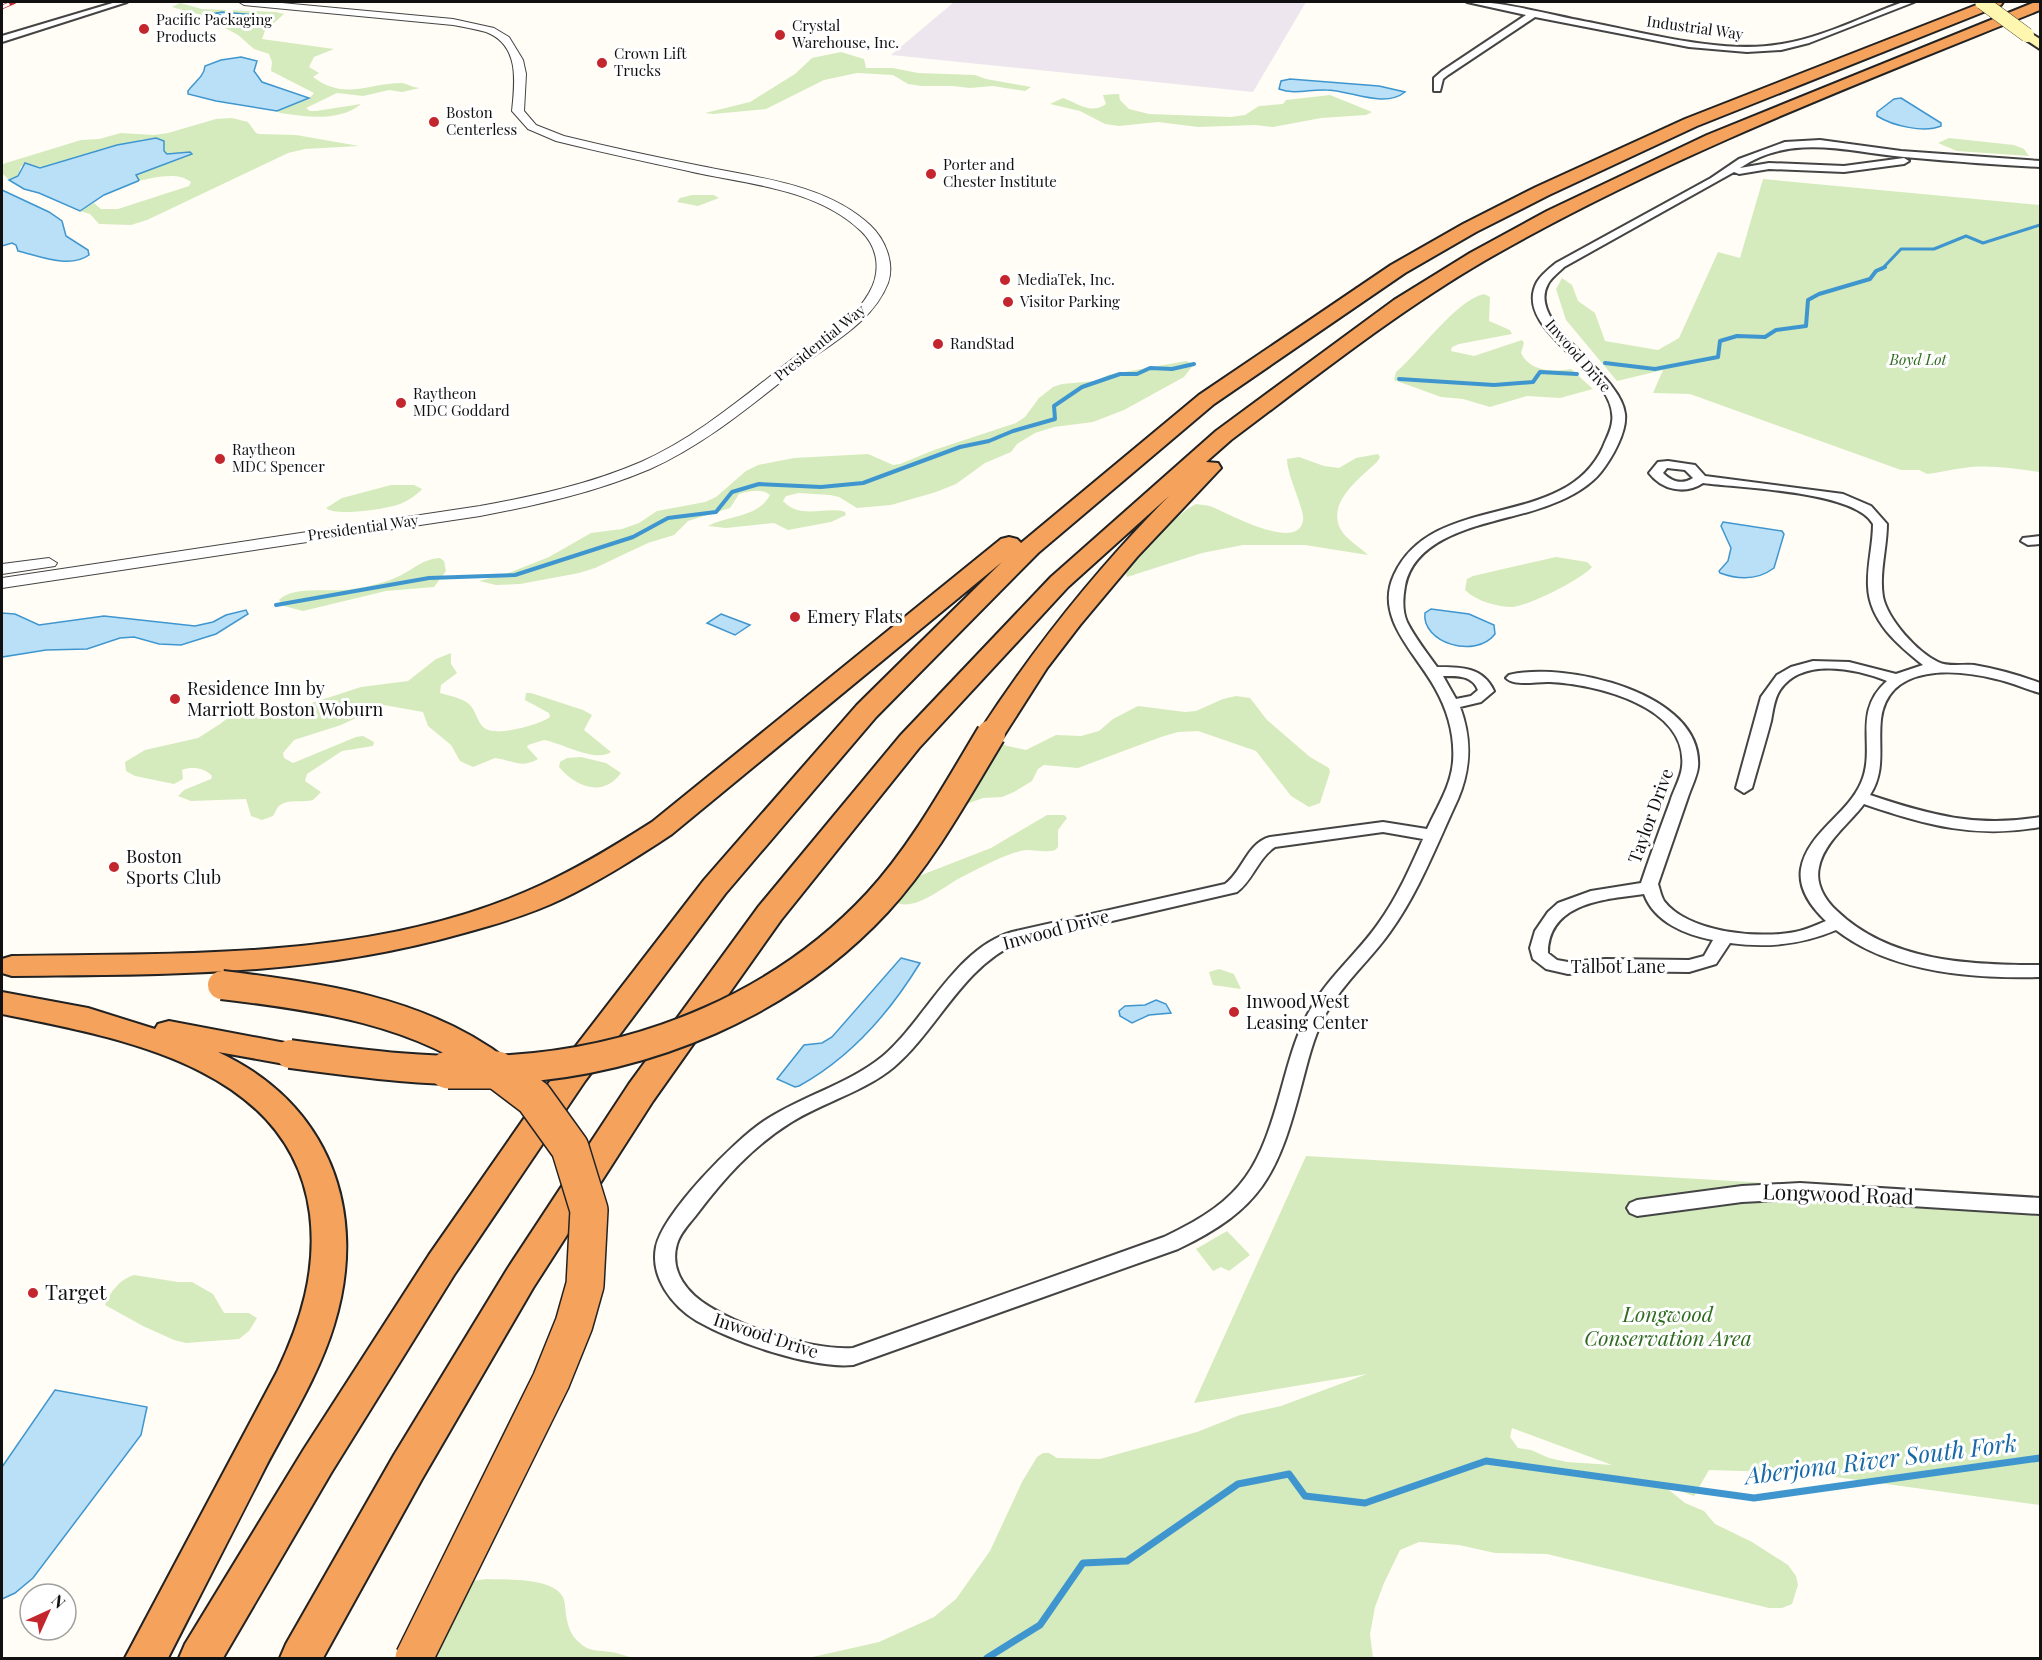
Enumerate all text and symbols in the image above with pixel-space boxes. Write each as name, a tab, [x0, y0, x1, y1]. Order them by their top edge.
place label: Pacific Packaging Products	[156, 9, 272, 46]
street label: Industrial Way	[1646, 10, 1745, 44]
place label: Crystal Warehouse, Inc.	[791, 15, 899, 52]
marker: Pacific Packaging Products	[137, 22, 151, 36]
marker: Crystal Warehouse, Inc.	[773, 28, 787, 42]
place label: Crown Lift Trucks	[614, 43, 687, 80]
marker: Crown Lift Trucks	[595, 56, 609, 70]
place label: Boston Centerless	[446, 102, 517, 139]
marker: Boston Centerless	[427, 115, 441, 129]
place label: Porter and Chester Institute	[943, 154, 1057, 191]
marker: Porter and Chester Institute	[924, 167, 938, 181]
place label: MediaTek, Inc.	[1017, 269, 1115, 289]
marker: MediaTek, Inc.	[998, 273, 1012, 287]
place label: Visitor Parking	[1019, 291, 1120, 311]
marker: Visitor Parking	[1001, 295, 1015, 309]
street label: Presidential Way	[770, 299, 869, 385]
street label: Inwood Drive	[1541, 314, 1616, 396]
place label: RandStad	[950, 333, 1015, 353]
marker: RandStad	[931, 337, 945, 351]
park label: Boyd Lot	[1888, 349, 1948, 369]
place label: Raytheon MDC Goddard	[413, 383, 510, 420]
marker: Raytheon MDC Goddard	[394, 396, 408, 410]
place label: Raytheon MDC Spencer	[232, 439, 325, 476]
marker: Raytheon MDC Spencer	[213, 452, 227, 466]
street label: Presidential Way	[306, 509, 420, 545]
place label: Emery Flats	[807, 604, 903, 628]
marker: Emery Flats	[788, 610, 802, 624]
place label: Residence Inn by Marriott Boston Woburn	[187, 676, 383, 721]
marker: Residence Inn by Marriott Boston Woburn	[168, 692, 182, 706]
street label: Taylor Drive	[1622, 765, 1678, 866]
place label: Boston Sports Club	[126, 844, 221, 889]
marker: Boston Sports Club	[107, 860, 121, 874]
street label: Inwood Drive	[1000, 903, 1112, 955]
street label: Talbot Lane	[1571, 954, 1666, 978]
place label: Inwood West Leasing Center	[1246, 989, 1368, 1034]
marker: Inwood West Leasing Center	[1227, 1005, 1241, 1019]
street label: Longwood Road	[1762, 1176, 1914, 1210]
place label: Target	[45, 1277, 107, 1305]
marker: Target	[26, 1286, 40, 1300]
park label: Longwood Conservation Area	[1584, 1299, 1752, 1351]
street label: Inwood Drive	[711, 1307, 822, 1363]
water label: Aberjona River South Fork	[1740, 1425, 2019, 1491]
north arrow	[18, 1582, 78, 1642]
text: N	[47, 1590, 71, 1613]

